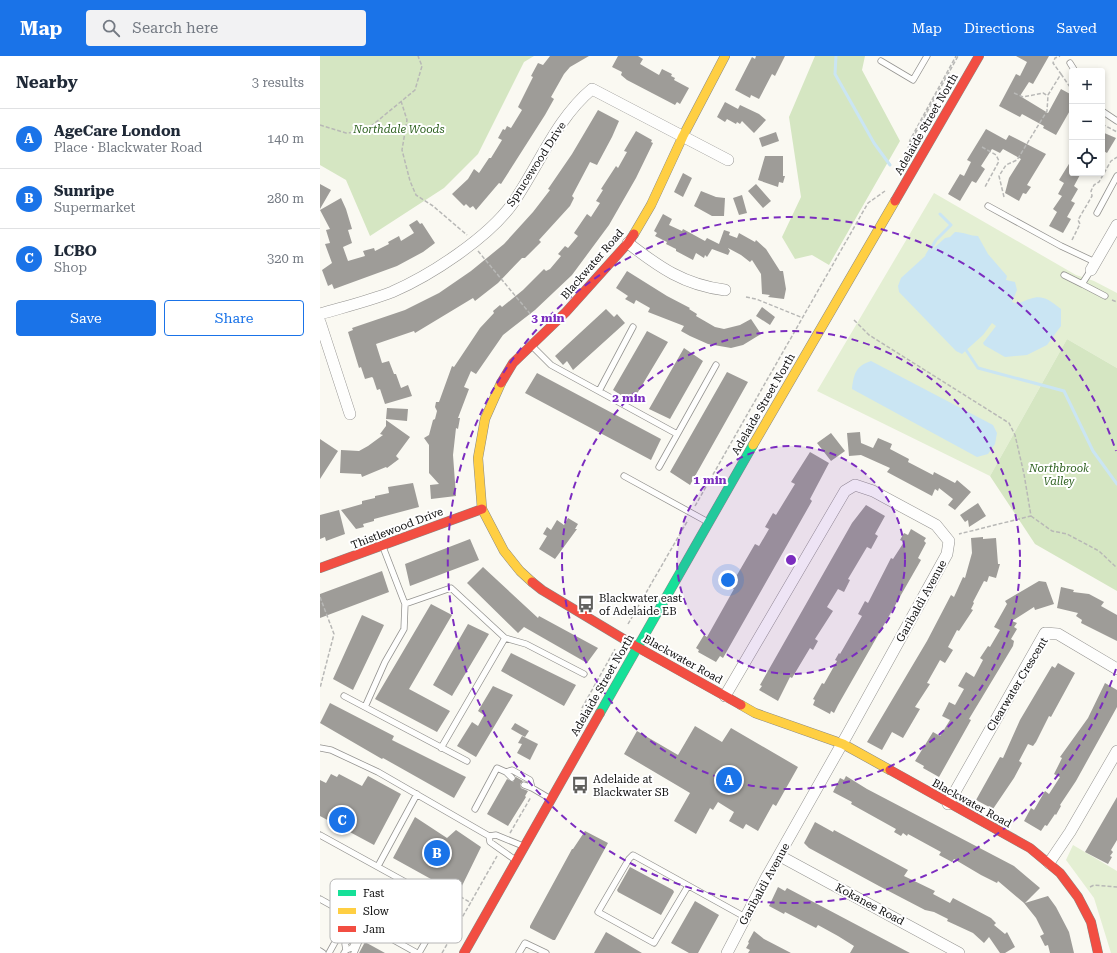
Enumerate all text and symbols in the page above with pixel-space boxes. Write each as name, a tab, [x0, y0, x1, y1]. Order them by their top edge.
search box	[86, 10, 366, 46]
text: Map	[20, 17, 62, 40]
icon: search	[100, 17, 122, 39]
text: Search here	[132, 19, 218, 37]
text: Map	[912, 20, 942, 36]
text: Directions	[964, 20, 1034, 36]
text: Saved	[1056, 20, 1097, 36]
map controls	[1069, 68, 1105, 176]
button: +	[1069, 68, 1105, 104]
street label: Adelaide Street North	[892, 71, 961, 177]
text: Nearby	[16, 72, 78, 92]
text: 3 results	[252, 75, 304, 90]
button: −	[1069, 104, 1105, 140]
street label: Sprucewood Drive	[504, 119, 569, 209]
text: AgeCare London	[54, 122, 181, 140]
park label: Northdale Woods	[352, 123, 445, 136]
text: A	[24, 131, 34, 146]
text: 140 m	[267, 131, 304, 146]
text: Place · Blackwater Road	[54, 140, 202, 155]
button: locate	[1069, 140, 1105, 176]
text: Sunripe	[54, 182, 114, 200]
text: B	[24, 191, 34, 206]
text: 280 m	[267, 191, 304, 206]
text: Supermarket	[54, 200, 135, 215]
street label: Blackwater Road	[558, 227, 626, 302]
text: LCBO	[54, 242, 97, 260]
text: C	[24, 251, 34, 266]
text: 320 m	[267, 251, 304, 266]
text: Shop	[54, 260, 87, 275]
button: Save	[16, 300, 156, 336]
button: Share	[164, 300, 304, 336]
text: 3 min	[531, 311, 565, 325]
street label: Adelaide Street North	[729, 351, 798, 457]
text: 2 min	[612, 391, 646, 405]
park label: Northbrook Valley	[1028, 462, 1089, 488]
text: 1 min	[693, 473, 727, 487]
street label: Thistlewood Drive	[349, 505, 445, 552]
centre of rings	[784, 553, 798, 567]
street label: Garibaldi Avenue	[893, 558, 949, 645]
your location	[718, 570, 738, 590]
place label: Blackwater east of Adelaide EB	[599, 592, 682, 618]
bus stop icon: Blackwater east of Adelaide EB	[576, 594, 596, 614]
street label: Adelaide Street North	[568, 632, 637, 738]
street label: Blackwater Road	[641, 632, 725, 687]
street label: Clearwater Crescent	[984, 635, 1051, 733]
pin: A	[716, 765, 742, 795]
place label: Adelaide at Blackwater SB	[593, 773, 669, 799]
bus stop icon: Adelaide at Blackwater SB	[570, 775, 590, 795]
street label: Blackwater Road	[930, 776, 1014, 831]
pin: C	[329, 805, 355, 835]
pin: B	[424, 838, 450, 868]
street label: Garibaldi Avenue	[736, 841, 792, 928]
legend	[330, 879, 462, 943]
street label: Kokanee Road	[833, 881, 906, 928]
text: Fast	[363, 887, 384, 900]
text: Slow	[363, 905, 390, 918]
text: Jam	[363, 923, 385, 936]

